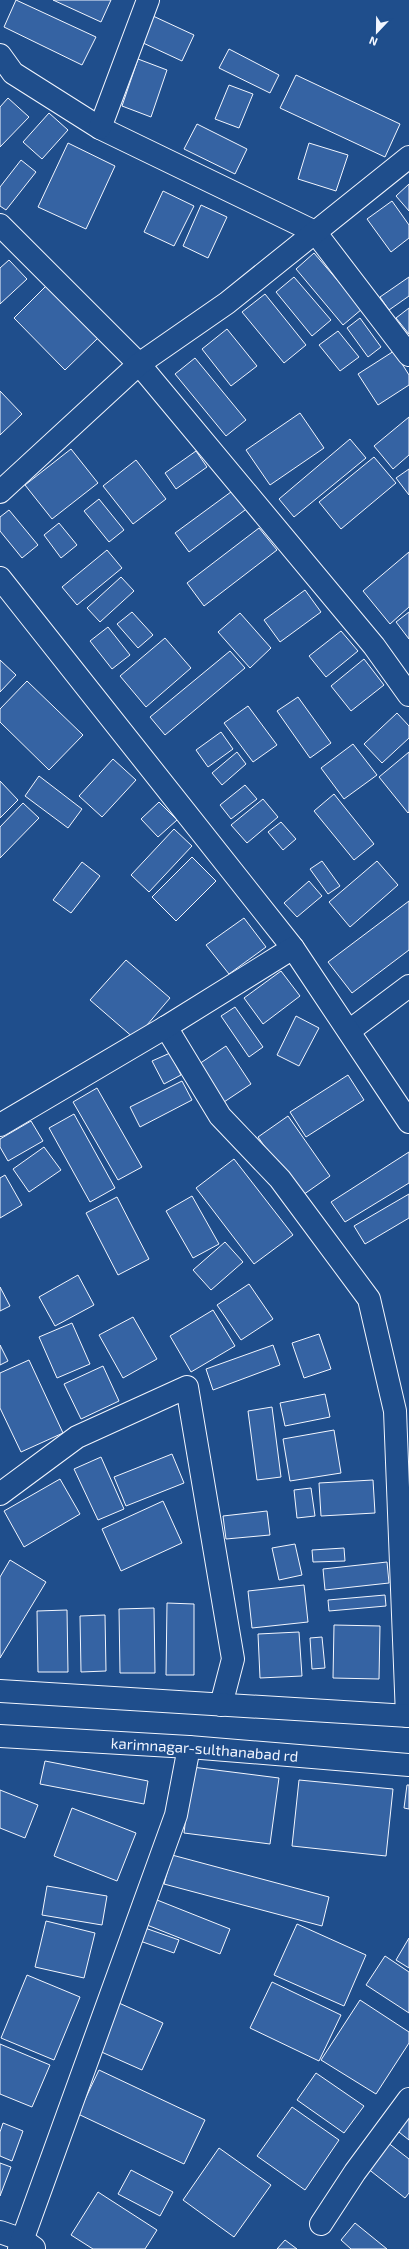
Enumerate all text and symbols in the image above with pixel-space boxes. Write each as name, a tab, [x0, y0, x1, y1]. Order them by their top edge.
north arrow	[357, 12, 397, 52]
text: N	[367, 34, 379, 49]
street label: karimnagar-sulthanabad rd	[110, 1733, 299, 1765]

